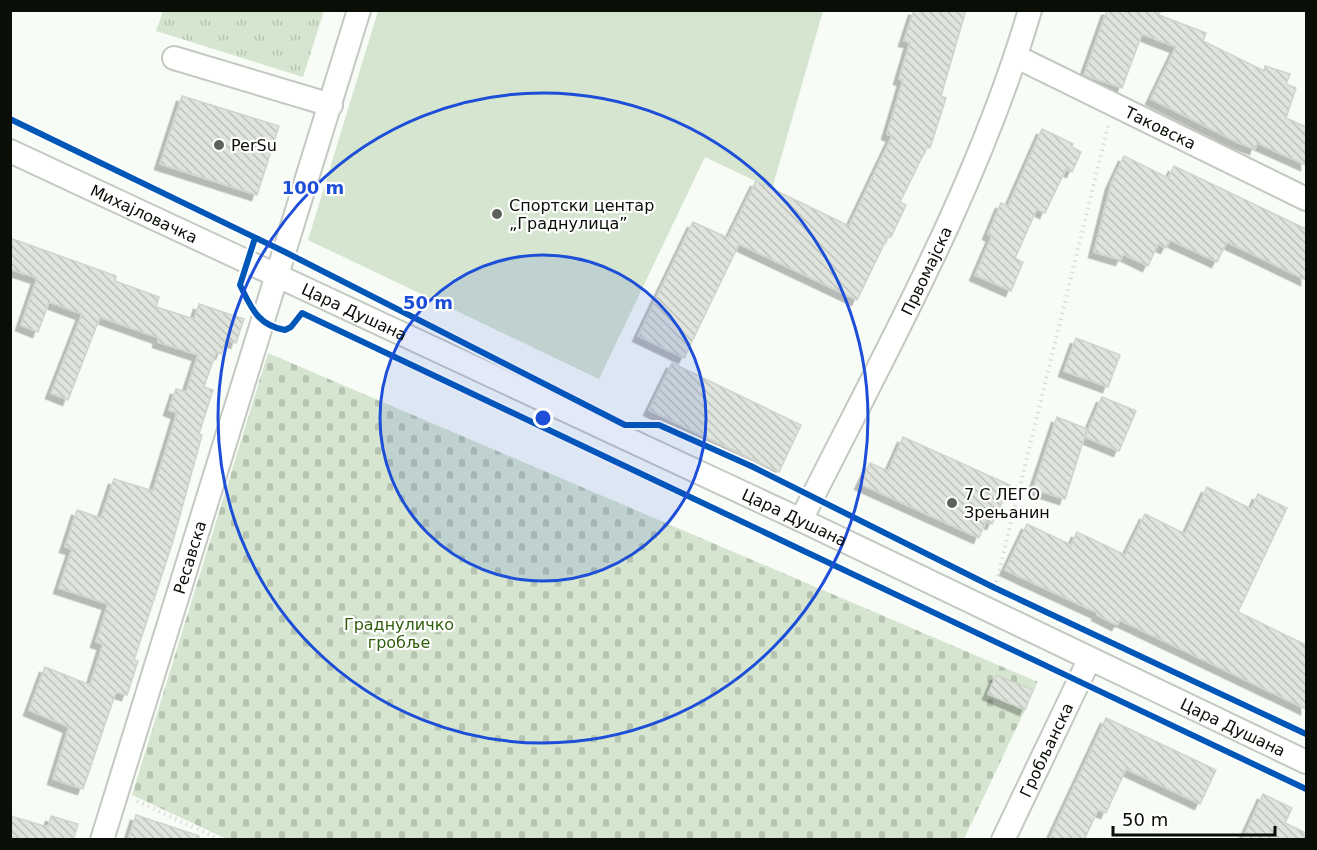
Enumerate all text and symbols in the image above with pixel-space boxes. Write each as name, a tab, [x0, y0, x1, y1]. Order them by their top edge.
street label: Таковска	[1121, 102, 1199, 153]
place label: PerSu	[231, 136, 277, 155]
marker: PerSu	[212, 138, 226, 152]
text: 100 m	[282, 177, 344, 198]
street label: Михајловачка	[87, 180, 201, 247]
place label: Спортски центар „Граднулица”	[509, 196, 654, 233]
marker: Спортски центар „Граднулица”	[490, 207, 504, 221]
street label: Првомајска	[897, 223, 955, 318]
street label: Цара Душана	[299, 279, 410, 344]
text: 50 m	[403, 292, 453, 313]
centre of rings	[533, 408, 553, 428]
street label: Цара Душана	[739, 484, 850, 550]
place label: 7 С ЛЕГО Зрењанин	[964, 485, 1050, 522]
marker: 7 С ЛЕГО Зрењанин	[945, 496, 959, 510]
street label: Ресавска	[169, 518, 210, 596]
park label: Граднуличко гробље	[344, 615, 454, 652]
street label: Цара Душана	[1178, 694, 1289, 760]
street label: Гробљанска	[1015, 699, 1077, 800]
scale bar	[1113, 799, 1275, 837]
text: 50 m	[1122, 809, 1168, 830]

